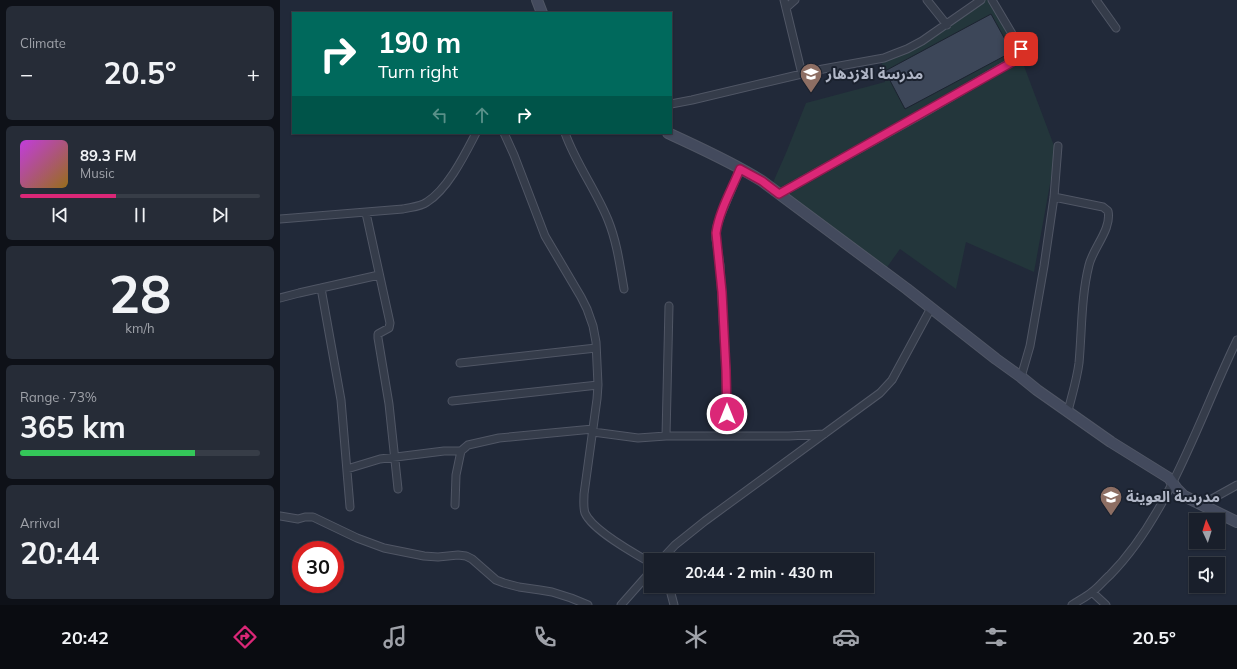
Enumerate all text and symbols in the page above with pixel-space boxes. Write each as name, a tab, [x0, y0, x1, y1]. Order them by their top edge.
text: 190 m	[378, 25, 461, 60]
icon: right	[312, 28, 364, 80]
pin	[1004, 32, 1038, 66]
text: Climate	[20, 35, 66, 51]
icon: arrive	[1010, 38, 1032, 60]
text: 20.5°	[104, 54, 176, 92]
text: −	[20, 60, 33, 88]
text: +	[247, 60, 260, 88]
text: Turn right	[378, 60, 458, 83]
school or university icon: مدرسة الازدهار	[798, 61, 824, 94]
place label: مدرسة الازدهار	[825, 64, 923, 83]
icon: left	[429, 104, 451, 126]
icon: ahead	[471, 104, 493, 126]
icon: right	[513, 104, 535, 126]
text: 89.3 FM	[80, 146, 136, 165]
text: Music	[80, 165, 115, 181]
icon: previous	[49, 204, 71, 226]
icon: pause	[129, 204, 151, 226]
icon: next	[209, 204, 231, 226]
text: 28	[109, 261, 171, 326]
text: km/h	[125, 320, 155, 336]
text: Range · 73%	[20, 389, 97, 405]
position arrow	[706, 393, 748, 435]
text: 365 km	[20, 408, 126, 446]
school or university icon: مدرسة العوينة	[1098, 484, 1124, 517]
place label: مدرسة العوينة	[1126, 487, 1220, 506]
north arrow	[1189, 513, 1225, 549]
map controls	[1189, 513, 1225, 593]
text: Arrival	[20, 515, 60, 531]
text: 20:44	[20, 534, 99, 572]
speed limit sign: 30	[292, 541, 344, 593]
button: sound	[1189, 557, 1225, 593]
text: 20:44 · 2 min · 430 m	[685, 563, 833, 582]
icon: directions	[231, 623, 259, 651]
icon: music	[381, 623, 409, 651]
icon: phone	[531, 623, 559, 651]
icon: climate	[682, 623, 710, 651]
icon: car	[832, 623, 860, 651]
icon: filters	[982, 623, 1010, 651]
text: 20:42	[61, 626, 109, 649]
text: 20.5°	[1132, 626, 1176, 649]

